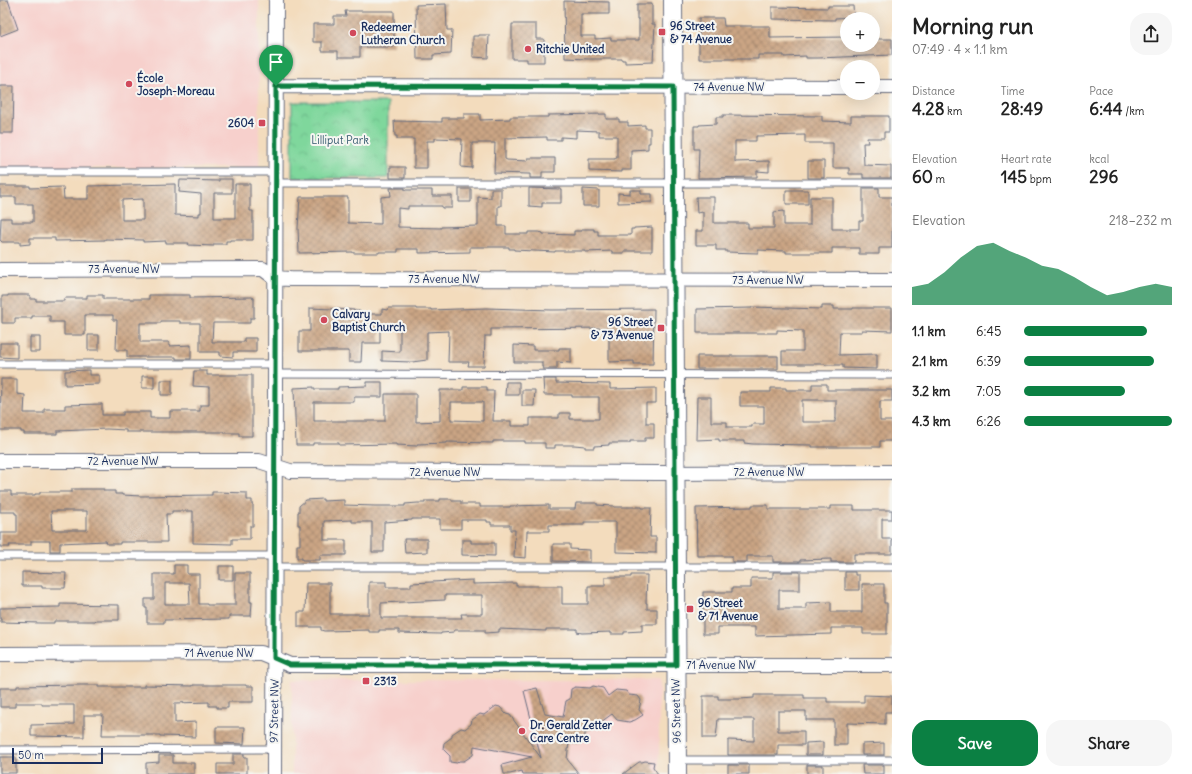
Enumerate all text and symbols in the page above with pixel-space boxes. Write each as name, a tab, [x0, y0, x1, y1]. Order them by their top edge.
map controls	[840, 12, 880, 100]
button: +	[840, 12, 880, 52]
text: Morning run	[912, 12, 1034, 40]
button: share	[1130, 13, 1172, 55]
place label: 96 Street & 74 Avenue	[670, 19, 732, 46]
place label: Redeemer Lutheran Church	[361, 20, 446, 47]
marker: 96 Street & 74 Avenue	[657, 27, 667, 37]
marker: Redeemer Lutheran Church	[348, 28, 358, 38]
text: 07:49 · 4 × 1.1 km	[912, 41, 1008, 58]
place label: Ritchie United	[536, 42, 605, 56]
marker: Ritchie United	[523, 44, 533, 54]
pin	[259, 45, 293, 86]
icon: arrive	[265, 51, 287, 73]
button: −	[840, 60, 880, 100]
place label: École Joseph-Moreau	[137, 70, 215, 99]
marker: École Joseph-Moreau	[124, 79, 134, 89]
street label: 74 Avenue NW	[693, 80, 765, 94]
text: Distance	[912, 84, 955, 98]
text: Time	[1001, 84, 1024, 98]
text: Pace	[1089, 84, 1113, 98]
text: 4.28	[912, 98, 944, 120]
text: 28:49	[1001, 98, 1043, 120]
text: 6:44	[1089, 98, 1123, 120]
text: km	[944, 104, 962, 118]
text: /km	[1123, 104, 1145, 118]
place label: 2604	[228, 116, 255, 130]
marker: 2604	[257, 118, 267, 128]
park label: Lilliput Park	[311, 133, 369, 147]
text: Elevation	[912, 152, 957, 166]
text: Heart rate	[1001, 152, 1052, 166]
text: kcal	[1089, 152, 1109, 166]
text: 60	[912, 166, 933, 188]
text: 145	[1001, 166, 1027, 188]
text: 296	[1089, 166, 1118, 188]
text: m	[933, 172, 945, 186]
text: bpm	[1027, 172, 1052, 186]
text: Elevation	[912, 212, 965, 229]
text: 218–232 m	[1109, 212, 1172, 229]
street label: 73 Avenue NW	[88, 262, 160, 276]
street label: 73 Avenue NW	[408, 272, 480, 286]
street label: 73 Avenue NW	[732, 273, 804, 287]
place label: Calvary Baptist Church	[332, 307, 406, 335]
marker: Calvary Baptist Church	[319, 315, 329, 325]
place label: 96 Street & 73 Avenue	[591, 315, 653, 342]
marker: 96 Street & 73 Avenue	[656, 323, 666, 333]
text: 1.1 km	[912, 323, 946, 340]
text: 6:45	[976, 323, 1001, 340]
text: 2.1 km	[912, 353, 948, 370]
text: 6:39	[976, 353, 1001, 370]
text: 3.2 km	[912, 383, 950, 400]
text: 7:05	[976, 383, 1001, 400]
text: 4.3 km	[912, 413, 951, 430]
text: 6:26	[976, 413, 1001, 430]
street label: 72 Avenue NW	[87, 454, 159, 468]
street label: 72 Avenue NW	[409, 465, 481, 479]
street label: 72 Avenue NW	[733, 465, 805, 479]
place label: 96 Street & 71 Avenue	[698, 596, 758, 623]
marker: 96 Street & 71 Avenue	[685, 604, 695, 614]
street label: 71 Avenue NW	[184, 646, 254, 660]
street label: 71 Avenue NW	[686, 658, 756, 672]
place label: 2313	[374, 674, 397, 688]
marker: 2313	[361, 676, 371, 686]
street label: 96 Street NW	[668, 678, 684, 744]
street label: 97 Street NW	[266, 679, 282, 743]
place label: Dr. Gerald Zetter Care Centre	[530, 718, 613, 745]
button: Save	[912, 720, 1038, 766]
button: Share	[1046, 720, 1172, 766]
marker: Dr. Gerald Zetter Care Centre	[517, 726, 527, 736]
scale bar	[12, 746, 103, 765]
text: 50 m	[18, 748, 44, 762]

